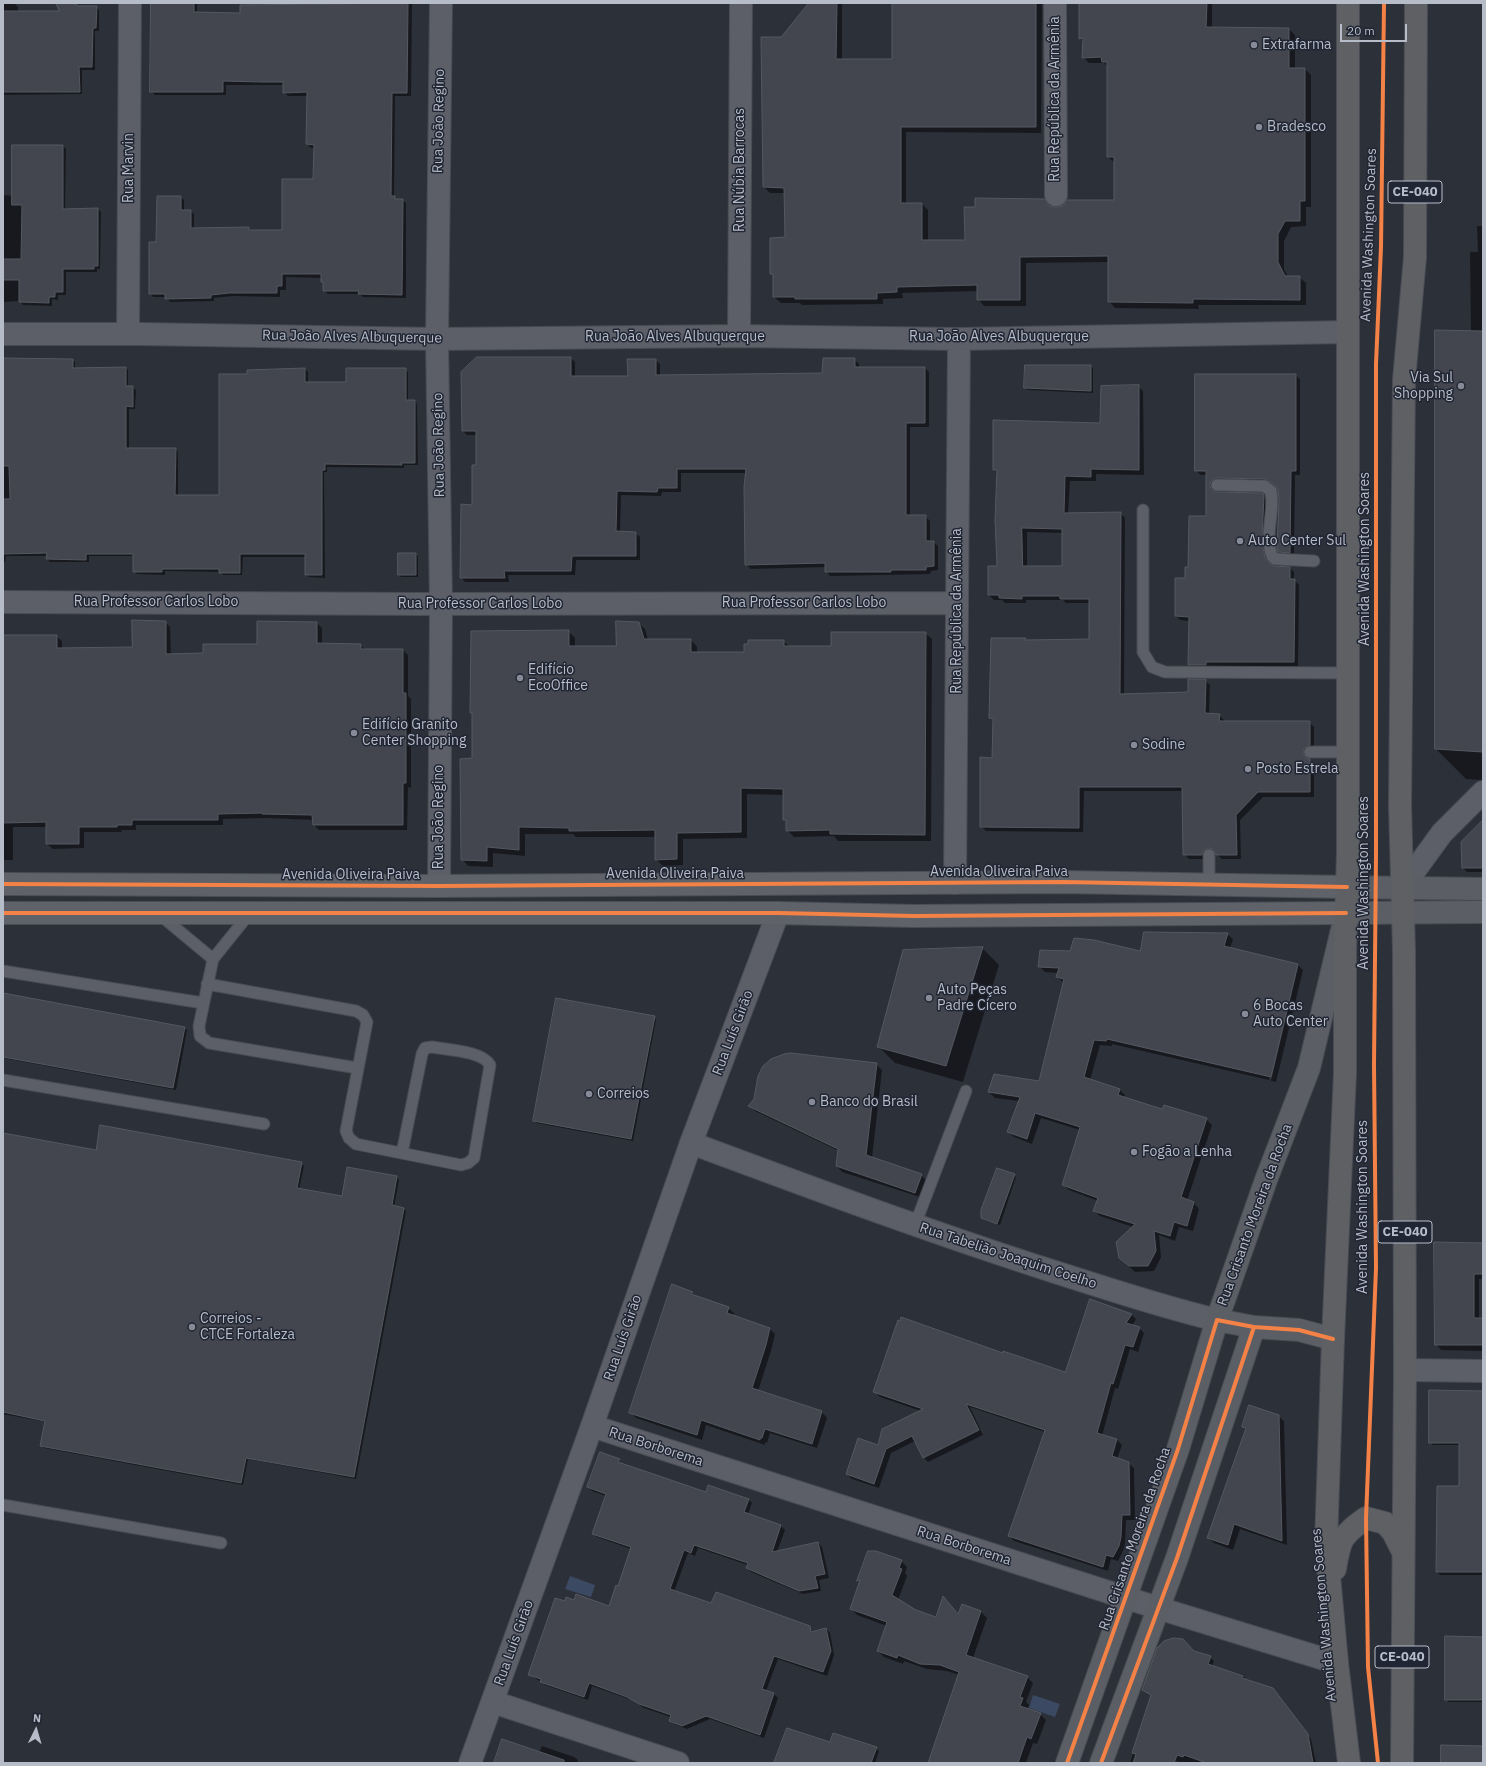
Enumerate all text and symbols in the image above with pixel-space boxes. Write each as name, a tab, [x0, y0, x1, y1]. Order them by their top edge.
street label: Rua República da Armênia	[1047, 16, 1063, 182]
scale bar	[1342, 16, 1409, 42]
text: 20 m	[1347, 23, 1375, 38]
place label: Extrafarma	[1262, 37, 1332, 53]
marker: Extrafarma	[1249, 40, 1259, 50]
street label: Rua João Regino	[430, 69, 448, 173]
street label: Rua Núbia Barrocas	[732, 108, 748, 232]
place label: Bradesco	[1267, 119, 1326, 135]
marker: Bradesco	[1254, 122, 1264, 132]
street label: Rua Marvin	[121, 133, 137, 203]
street label: Avenida Washington Soares	[1358, 148, 1380, 322]
road number: CE-040	[1388, 181, 1442, 203]
street label: Rua João Alves Albuquerque	[262, 327, 442, 347]
street label: Rua João Alves Albuquerque	[585, 329, 765, 345]
street label: Rua João Alves Albuquerque	[909, 329, 1089, 345]
place label: Via Sul Shopping	[1394, 370, 1453, 402]
marker: Via Sul Shopping	[1456, 381, 1466, 391]
street label: Rua João Regino	[430, 393, 448, 497]
street label: Avenida Washington Soares	[1357, 472, 1373, 646]
street label: Rua República da Armênia	[949, 528, 965, 694]
place label: Auto Center Sul	[1248, 533, 1346, 549]
marker: Auto Center Sul	[1235, 536, 1245, 546]
street label: Rua Professor Carlos Lobo	[74, 594, 238, 610]
street label: Rua Professor Carlos Lobo	[722, 595, 886, 611]
street label: Rua Professor Carlos Lobo	[398, 596, 562, 612]
place label: Edifício EcoOffice	[528, 662, 588, 694]
marker: Edifício EcoOffice	[515, 673, 525, 683]
place label: Edifício Granito Center Shopping	[362, 717, 466, 750]
marker: Edifício Granito Center Shopping	[349, 728, 359, 738]
place label: Sodine	[1142, 737, 1185, 753]
marker: Sodine	[1129, 740, 1139, 750]
place label: Posto Estrela	[1256, 761, 1339, 777]
marker: Posto Estrela	[1243, 764, 1253, 774]
street label: Rua João Regino	[431, 765, 447, 869]
street label: Avenida Washington Soares	[1356, 796, 1372, 970]
street label: Avenida Oliveira Paiva	[930, 864, 1068, 880]
street label: Avenida Oliveira Paiva	[606, 866, 744, 882]
street label: Avenida Oliveira Paiva	[282, 867, 420, 883]
place label: Auto Peças Padre Cícero	[937, 982, 1017, 1014]
street label: Rua Luís Girão	[709, 988, 757, 1078]
marker: Auto Peças Padre Cícero	[924, 993, 934, 1003]
place label: 6 Bocas Auto Center	[1253, 998, 1328, 1030]
marker: 6 Bocas Auto Center	[1240, 1009, 1250, 1019]
place label: Correios	[597, 1086, 650, 1102]
marker: Correios	[584, 1089, 594, 1099]
place label: Banco do Brasil	[820, 1094, 918, 1110]
marker: Banco do Brasil	[807, 1097, 817, 1107]
street label: Avenida Washington Soares	[1355, 1120, 1371, 1294]
street label: Rua Crisanto Moreira da Rocha	[1214, 1122, 1296, 1308]
place label: Fogão a Lenha	[1142, 1144, 1232, 1160]
marker: Fogão a Lenha	[1129, 1147, 1139, 1157]
street label: Rua Tabelião Joaquim Coelho	[917, 1219, 1099, 1293]
road number: CE-040	[1378, 1221, 1432, 1243]
street label: Rua Luís Girão	[600, 1293, 646, 1383]
place label: Correios - CTCE Fortaleza	[200, 1311, 295, 1344]
marker: Correios - CTCE Fortaleza	[187, 1322, 197, 1332]
street label: Rua Borborema	[607, 1424, 705, 1470]
street label: Rua Crisanto Moreira da Rocha	[1096, 1445, 1174, 1633]
street label: Rua Borborema	[915, 1523, 1013, 1569]
street label: Avenida Washington Soares	[1308, 1528, 1340, 1702]
street label: Rua Luís Girão	[491, 1598, 537, 1688]
road number: CE-040	[1375, 1646, 1429, 1668]
north arrow	[16, 1710, 56, 1750]
text: N	[32, 1711, 42, 1725]

